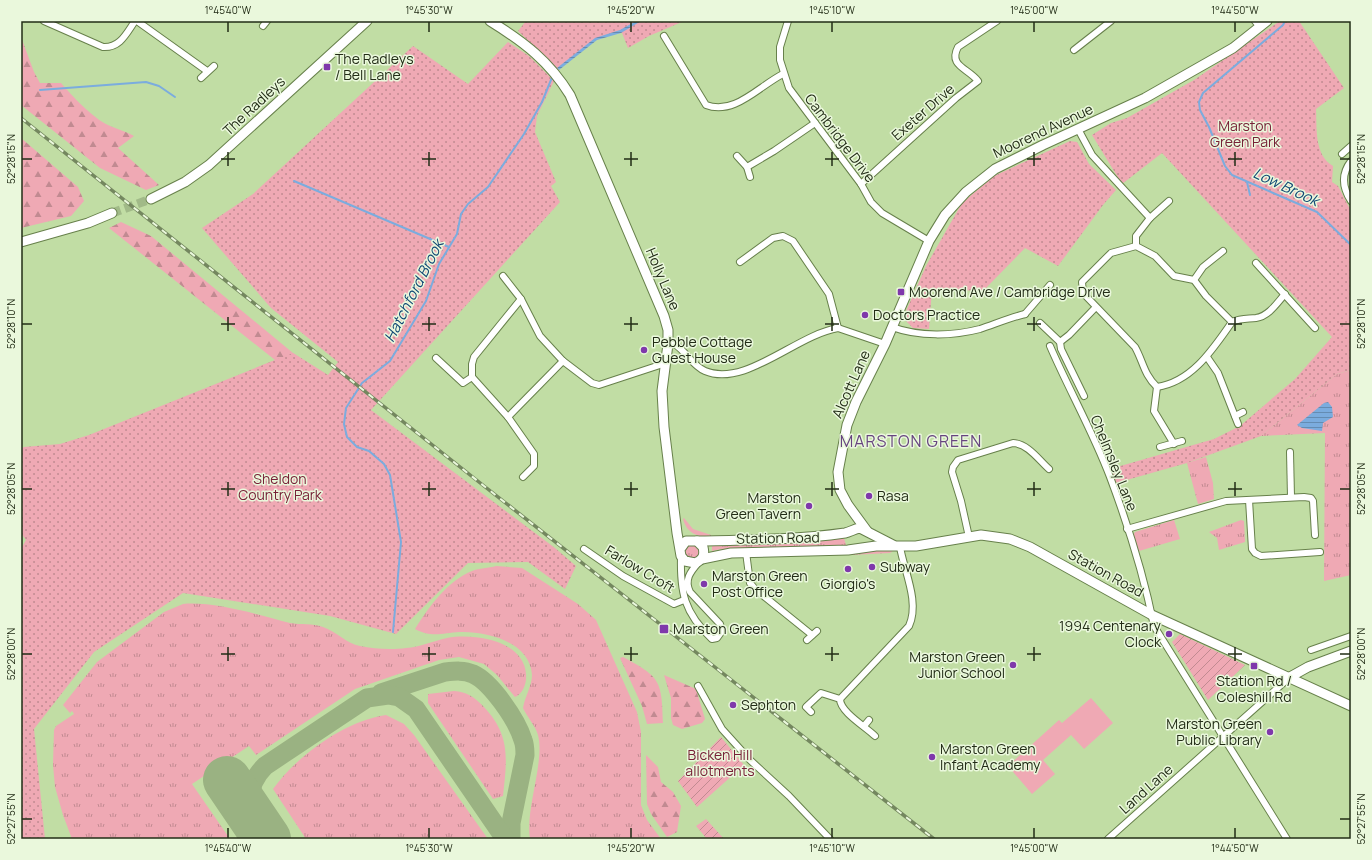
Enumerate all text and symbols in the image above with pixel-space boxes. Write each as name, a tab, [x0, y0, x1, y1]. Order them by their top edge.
text: 1°45'40"W	[205, 3, 252, 17]
text: 1°45'30"W	[405, 3, 453, 17]
text: 1°45'20"W	[607, 3, 655, 17]
text: 1°45'10"W	[809, 3, 855, 17]
text: 1°45'00"W	[1010, 3, 1058, 17]
text: 1°44'50"W	[1211, 3, 1259, 17]
place label: The Radleys / Bell Lane	[335, 49, 414, 84]
marker: The Radleys / Bell Lane	[322, 62, 332, 72]
street label: The Radleys	[218, 72, 289, 139]
street label: Exeter Drive	[887, 79, 958, 144]
street label: Cambridge Drive	[801, 89, 880, 186]
street label: Moorend Avenue	[990, 99, 1096, 162]
park label: Marston Green Park	[1210, 116, 1281, 151]
text: 52°28'15"N	[4, 134, 18, 184]
text: 52°28'15"N	[1354, 134, 1368, 184]
water label: Low Brook	[1250, 162, 1325, 212]
water label: Hatchford Brook	[379, 234, 450, 346]
street label: Holly Lane	[642, 245, 685, 313]
place label: Moorend Ave / Cambridge Drive	[909, 282, 1111, 301]
marker: Moorend Ave / Cambridge Drive	[896, 287, 906, 297]
text: 52°28'10"N	[4, 299, 18, 349]
text: 52°28'10"N	[1354, 299, 1368, 349]
place label: Doctors Practice	[873, 305, 980, 324]
marker: Doctors Practice	[860, 310, 870, 320]
place label: Pebble Cottage Guest House	[652, 332, 752, 367]
marker: Pebble Cottage Guest House	[639, 345, 649, 355]
street label: Alcott Lane	[827, 347, 874, 421]
street label: Chelmsley Lane	[1087, 412, 1142, 514]
district label: MARSTON GREEN	[840, 430, 982, 452]
text: 52°28'05"N	[4, 463, 18, 515]
text: 52°28'05"N	[1354, 463, 1368, 515]
park label: Sheldon Country Park	[238, 469, 323, 504]
place label: Rasa	[877, 486, 909, 505]
place label: Marston Green Tavern	[716, 488, 801, 523]
marker: Rasa	[864, 491, 874, 501]
marker: Marston Green Tavern	[804, 501, 814, 511]
street label: Station Road	[736, 527, 820, 548]
street label: Farlow Croft	[602, 540, 679, 597]
street label: Station Road	[1065, 544, 1147, 601]
place label: Subway	[880, 557, 931, 576]
marker: Subway	[867, 562, 877, 572]
marker: Giorgio's	[843, 564, 853, 574]
place label: Marston Green Post Office	[712, 566, 808, 601]
place label: Giorgio's	[821, 574, 875, 593]
marker: Marston Green Post Office	[699, 579, 709, 589]
place label: 1994 Centenary Clock	[1059, 616, 1162, 651]
place label: Marston Green	[673, 619, 769, 638]
marker: Marston Green	[658, 623, 670, 635]
text: 52°28'00"N	[4, 628, 18, 680]
text: 52°28'00"N	[1354, 628, 1368, 680]
marker: 1994 Centenary Clock	[1164, 629, 1174, 639]
place label: Marston Green Junior School	[909, 647, 1005, 682]
marker: Marston Green Junior School	[1008, 660, 1018, 670]
marker: Station Rd / Coleshill Rd	[1249, 661, 1259, 671]
place label: Station Rd / Coleshill Rd	[1216, 671, 1292, 706]
place label: Sephton	[741, 695, 796, 714]
marker: Sephton	[728, 700, 738, 710]
place label: Marston Green Public Library	[1166, 714, 1263, 749]
marker: Marston Green Public Library	[1265, 727, 1275, 737]
place label: Marston Green Infant Academy	[940, 739, 1041, 774]
park label: Bicken Hill allotments	[685, 745, 755, 780]
marker: Marston Green Infant Academy	[927, 752, 937, 762]
street label: Land Lane	[1115, 760, 1176, 818]
text: 52°27'55"N	[4, 793, 18, 844]
text: 52°27'55"N	[1354, 793, 1368, 844]
text: 1°45'40"W	[205, 841, 252, 855]
text: 1°45'30"W	[405, 841, 453, 855]
text: 1°45'20"W	[607, 841, 655, 855]
text: 1°45'10"W	[809, 841, 855, 855]
text: 1°45'00"W	[1010, 841, 1058, 855]
text: 1°44'50"W	[1211, 841, 1259, 855]

